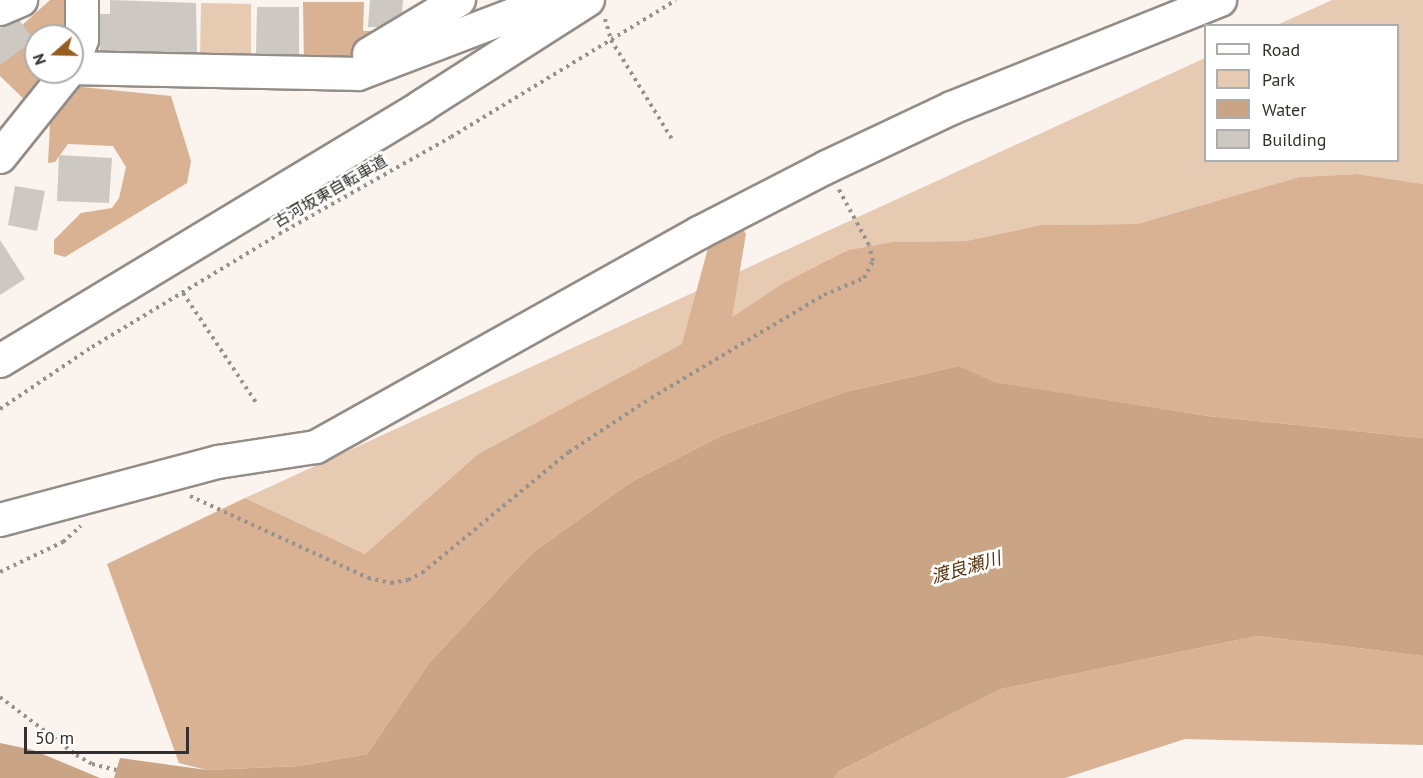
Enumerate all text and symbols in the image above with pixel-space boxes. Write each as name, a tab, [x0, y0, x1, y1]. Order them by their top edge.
north arrow	[24, 24, 84, 84]
legend	[1204, 24, 1399, 162]
text: Road	[1262, 38, 1300, 61]
text: N	[28, 51, 50, 68]
text: Park	[1262, 68, 1295, 91]
text: Water	[1262, 98, 1306, 121]
text: Building	[1262, 128, 1326, 151]
street label: 古河坂東自転車道	[270, 151, 390, 231]
water label: 渡良瀬川	[928, 548, 1004, 588]
scale bar	[27, 715, 192, 753]
text: 50 m	[35, 726, 74, 749]

